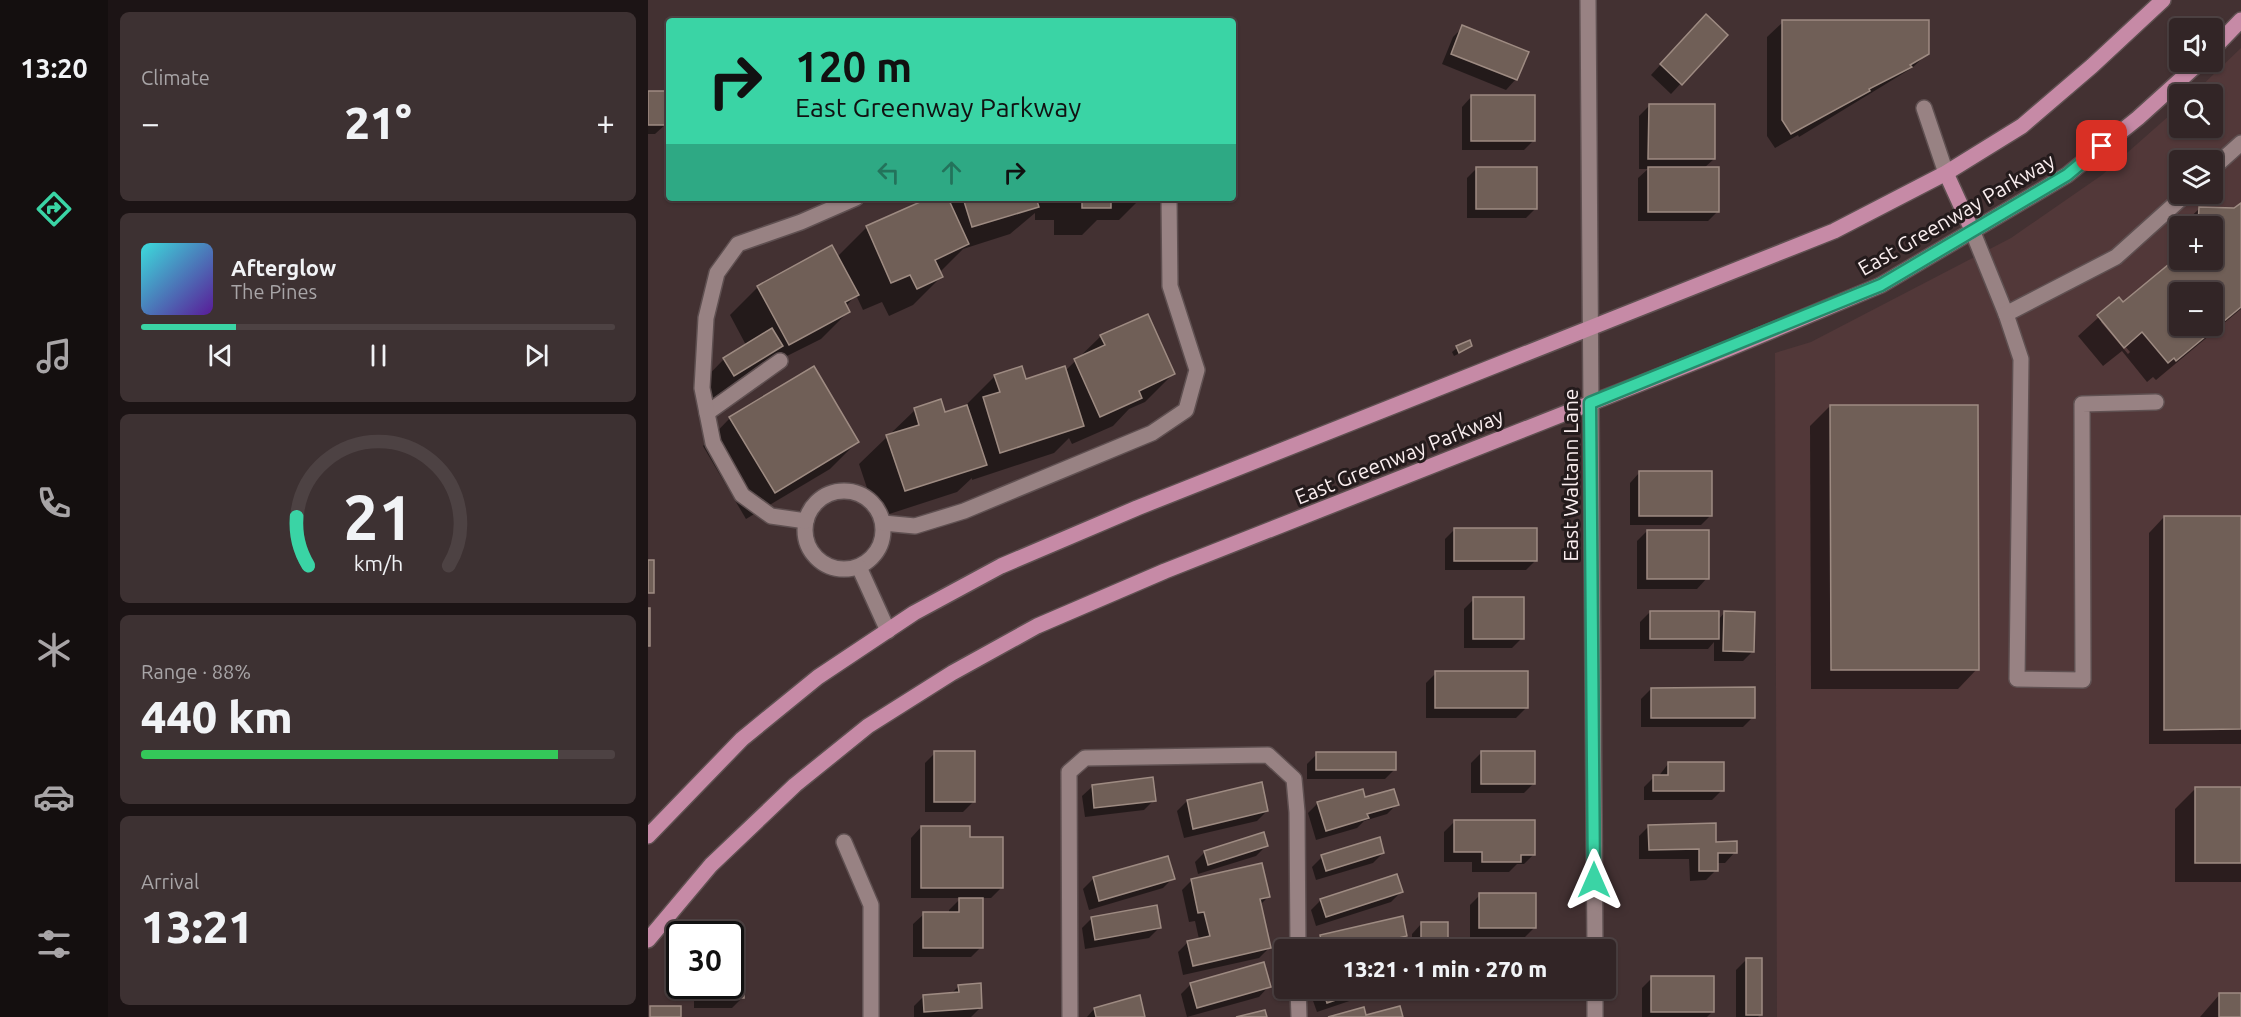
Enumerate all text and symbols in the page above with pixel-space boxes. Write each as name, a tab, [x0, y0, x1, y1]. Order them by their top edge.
map controls	[2169, 18, 2223, 336]
button: sound	[2169, 18, 2223, 72]
icon: right	[696, 42, 774, 120]
text: 120 m	[795, 43, 912, 90]
text: 13:20	[20, 53, 88, 83]
text: Climate	[141, 66, 210, 89]
button: search	[2169, 84, 2223, 138]
text: East Greenway Parkway	[795, 92, 1081, 122]
text: 21°	[344, 97, 412, 148]
text: −	[141, 104, 160, 141]
text: +	[596, 104, 615, 141]
pin	[2076, 120, 2127, 171]
icon: arrive	[2085, 129, 2118, 162]
street label: East Greenway Parkway	[1854, 148, 2058, 280]
button: layers	[2169, 150, 2223, 204]
icon: left	[872, 156, 905, 189]
icon: ahead	[935, 156, 968, 189]
icon: right	[998, 156, 1031, 189]
icon: directions	[33, 188, 75, 230]
button: +	[2169, 216, 2223, 270]
text: Afterglow	[231, 255, 336, 280]
text: The Pines	[231, 280, 317, 303]
button: −	[2169, 282, 2223, 336]
icon: music	[33, 335, 75, 377]
icon: previous	[204, 339, 237, 372]
icon: pause	[362, 339, 395, 372]
icon: next	[520, 339, 553, 372]
street label: East Waltann Lane	[1558, 389, 1582, 561]
street label: East Greenway Parkway	[1291, 403, 1507, 509]
icon: phone	[33, 482, 75, 524]
text: 21	[343, 482, 413, 552]
text: km/h	[353, 551, 403, 575]
icon: climate	[33, 629, 75, 671]
text: Range · 88%	[141, 660, 251, 683]
text: 440 km	[141, 691, 293, 742]
icon: car	[33, 776, 75, 818]
position arrow	[1562, 848, 1626, 912]
text: Arrival	[141, 870, 199, 893]
text: 13:21	[141, 901, 254, 952]
speed limit sign: 30	[666, 921, 744, 999]
icon: filters	[33, 923, 75, 965]
text: 13:21 · 1 min · 270 m	[1343, 956, 1547, 981]

